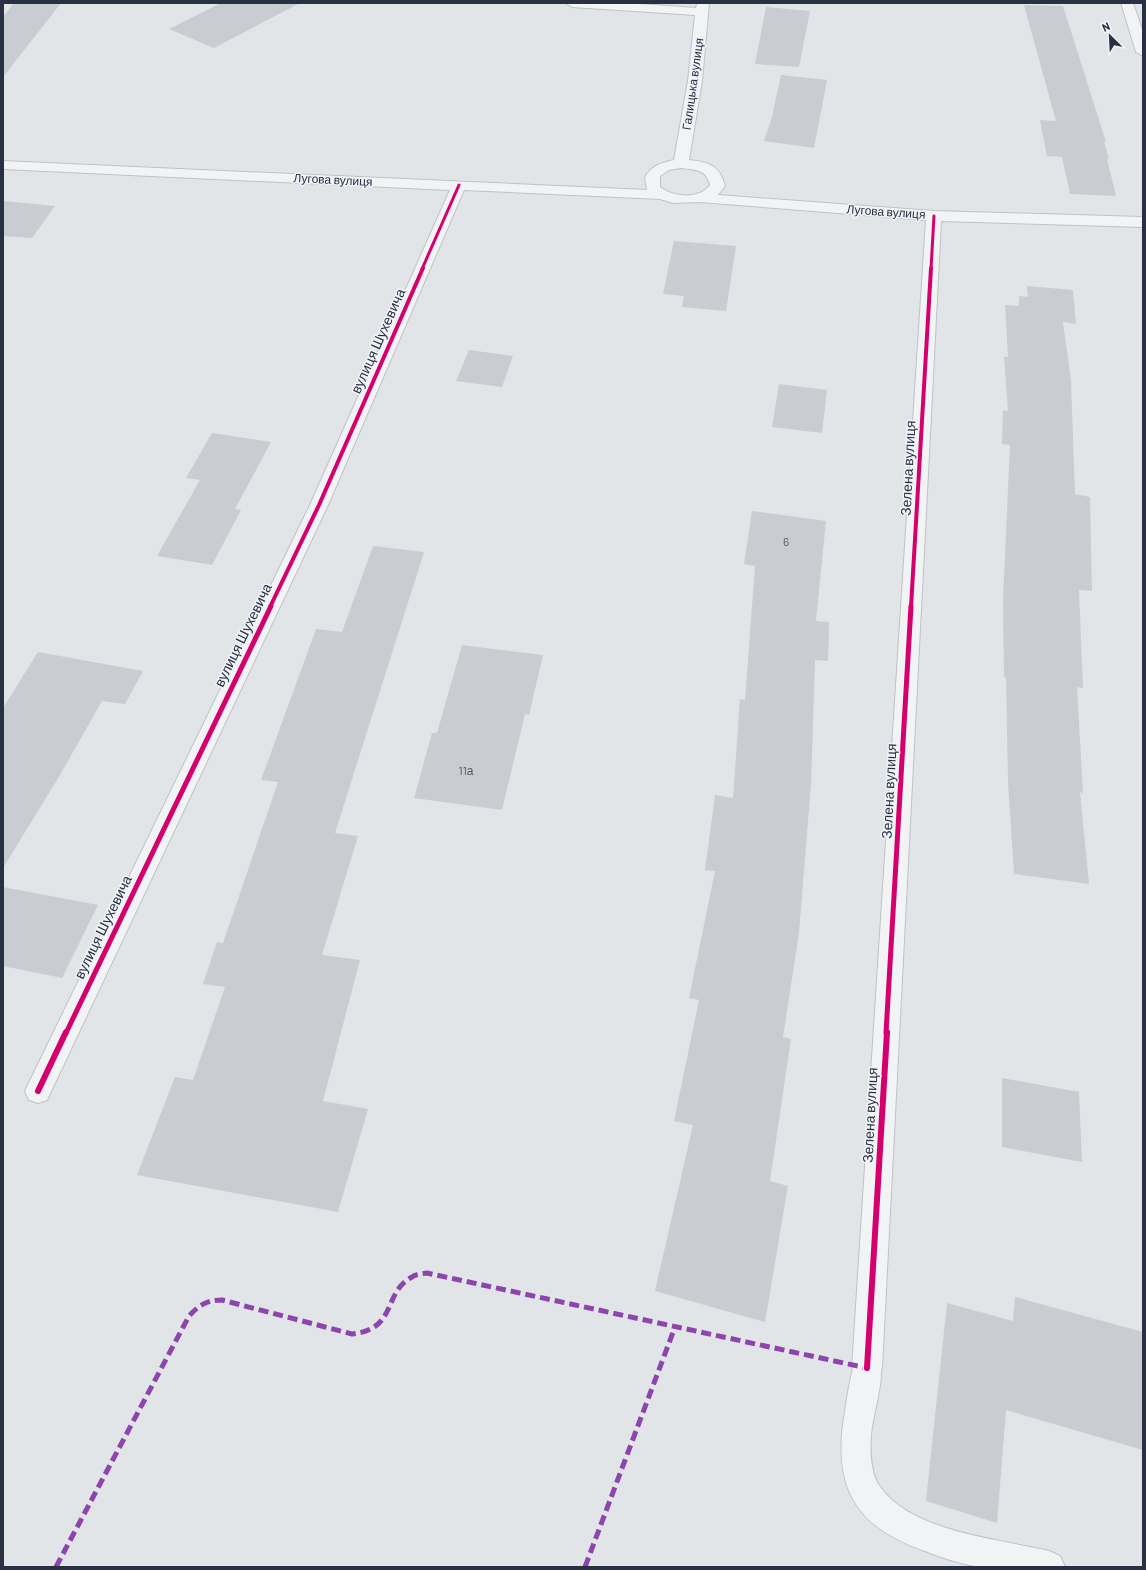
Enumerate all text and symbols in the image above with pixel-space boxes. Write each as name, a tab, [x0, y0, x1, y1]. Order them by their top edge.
north arrow	[1090, 16, 1130, 56]
text: N	[1100, 19, 1112, 34]
street label: Галицька вулиця	[679, 37, 706, 131]
street label: Лугова вулиця	[293, 170, 373, 189]
street label: Лугова вулиця	[846, 201, 926, 222]
street label: вулиця Шухевича	[347, 286, 408, 396]
street label: Зелена вулиця	[897, 420, 918, 516]
house number: 6	[783, 534, 789, 548]
street label: вулиця Шухевича	[210, 580, 275, 689]
street label: Зелена вулиця	[878, 743, 899, 839]
house number: 11а	[458, 763, 474, 777]
street label: вулиця Шухевича	[70, 872, 135, 981]
street label: Зелена вулиця	[859, 1067, 880, 1163]

